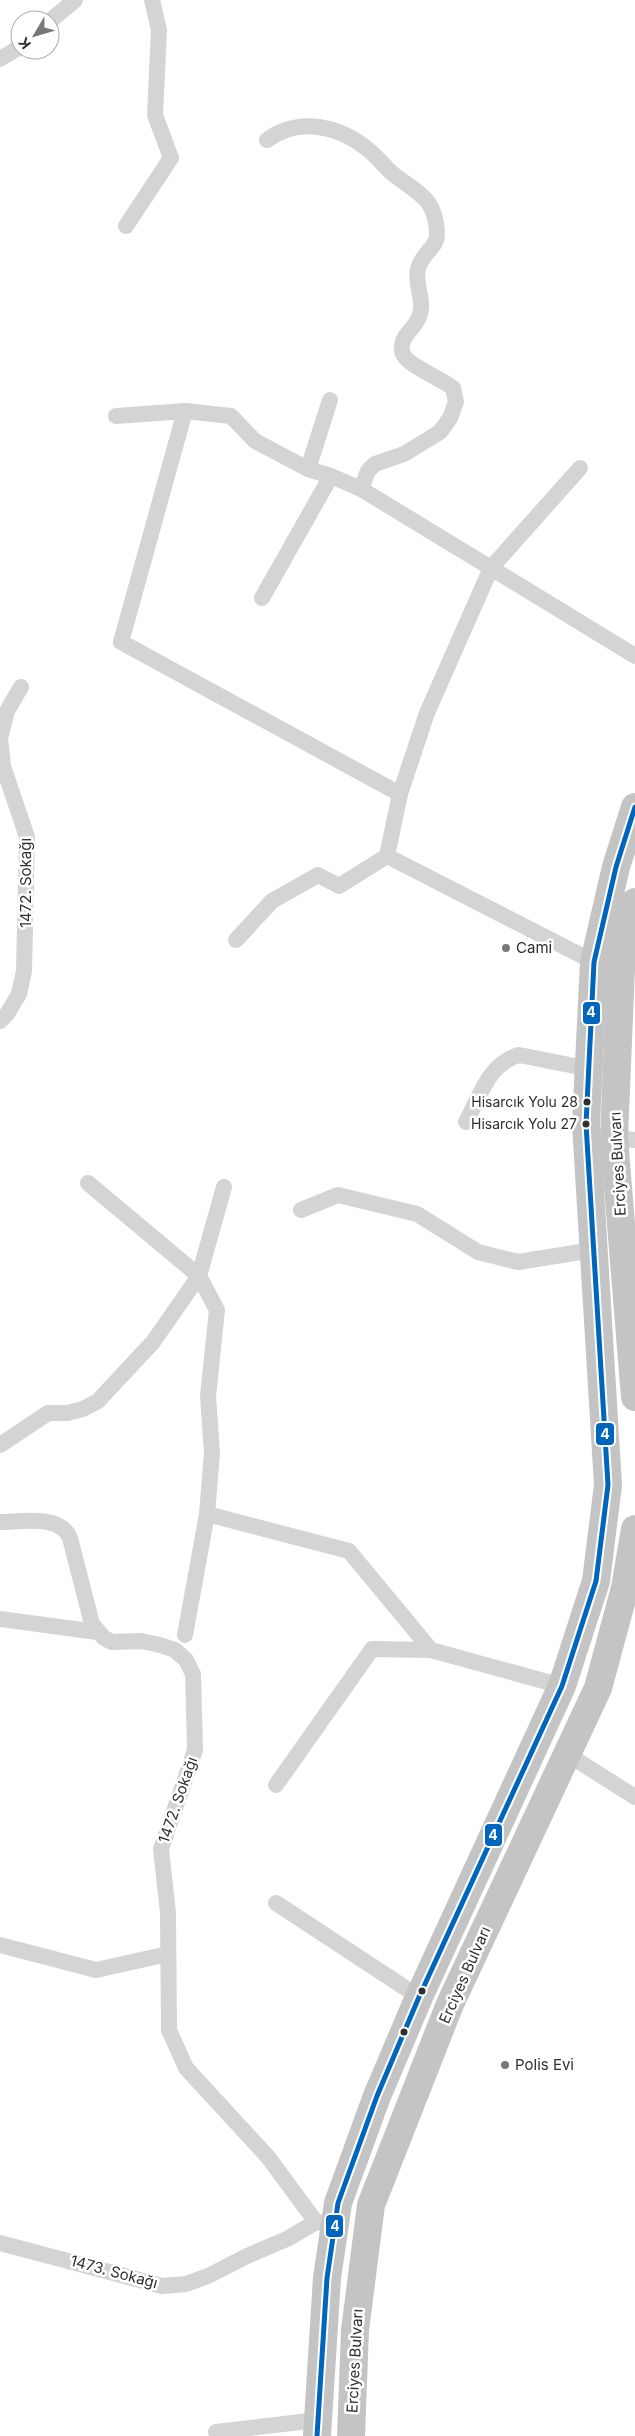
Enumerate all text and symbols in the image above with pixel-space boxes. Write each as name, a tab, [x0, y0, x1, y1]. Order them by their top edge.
north arrow	[10, 10, 60, 60]
text: K	[15, 34, 34, 53]
street label: 1472. Sokağı	[16, 838, 35, 928]
place label: Cami	[516, 938, 552, 957]
marker: Cami	[500, 942, 512, 954]
line badge: 4	[582, 1001, 601, 1025]
text: 4	[586, 1003, 596, 1020]
place label: Hisarcık Yolu 28	[471, 1093, 578, 1110]
marker: Hisarcık Yolu 28	[582, 1097, 592, 1107]
street label: Erciyes Bulvarı	[605, 1111, 630, 1217]
place label: Hisarcık Yolu 27	[471, 1115, 577, 1132]
marker: Hisarcık Yolu 27	[581, 1119, 591, 1129]
line badge: 4	[595, 1422, 615, 1446]
text: 4	[600, 1425, 610, 1442]
street label: 1472. Sokağı	[154, 1754, 201, 1846]
line badge: 4	[484, 1823, 503, 1847]
text: 4	[488, 1826, 498, 1843]
street label: Erciyes Bulvarı	[435, 1923, 494, 2026]
unlabelled marker	[417, 1986, 427, 1996]
unlabelled marker	[399, 2027, 409, 2037]
place label: Polis Evi	[515, 2055, 574, 2074]
marker: Polis Evi	[499, 2059, 511, 2071]
line badge: 4	[325, 2214, 344, 2238]
text: 4	[330, 2217, 340, 2234]
street label: 1473. Sokağı	[68, 2251, 160, 2292]
street label: Erciyes Bulvarı	[342, 2308, 367, 2414]

